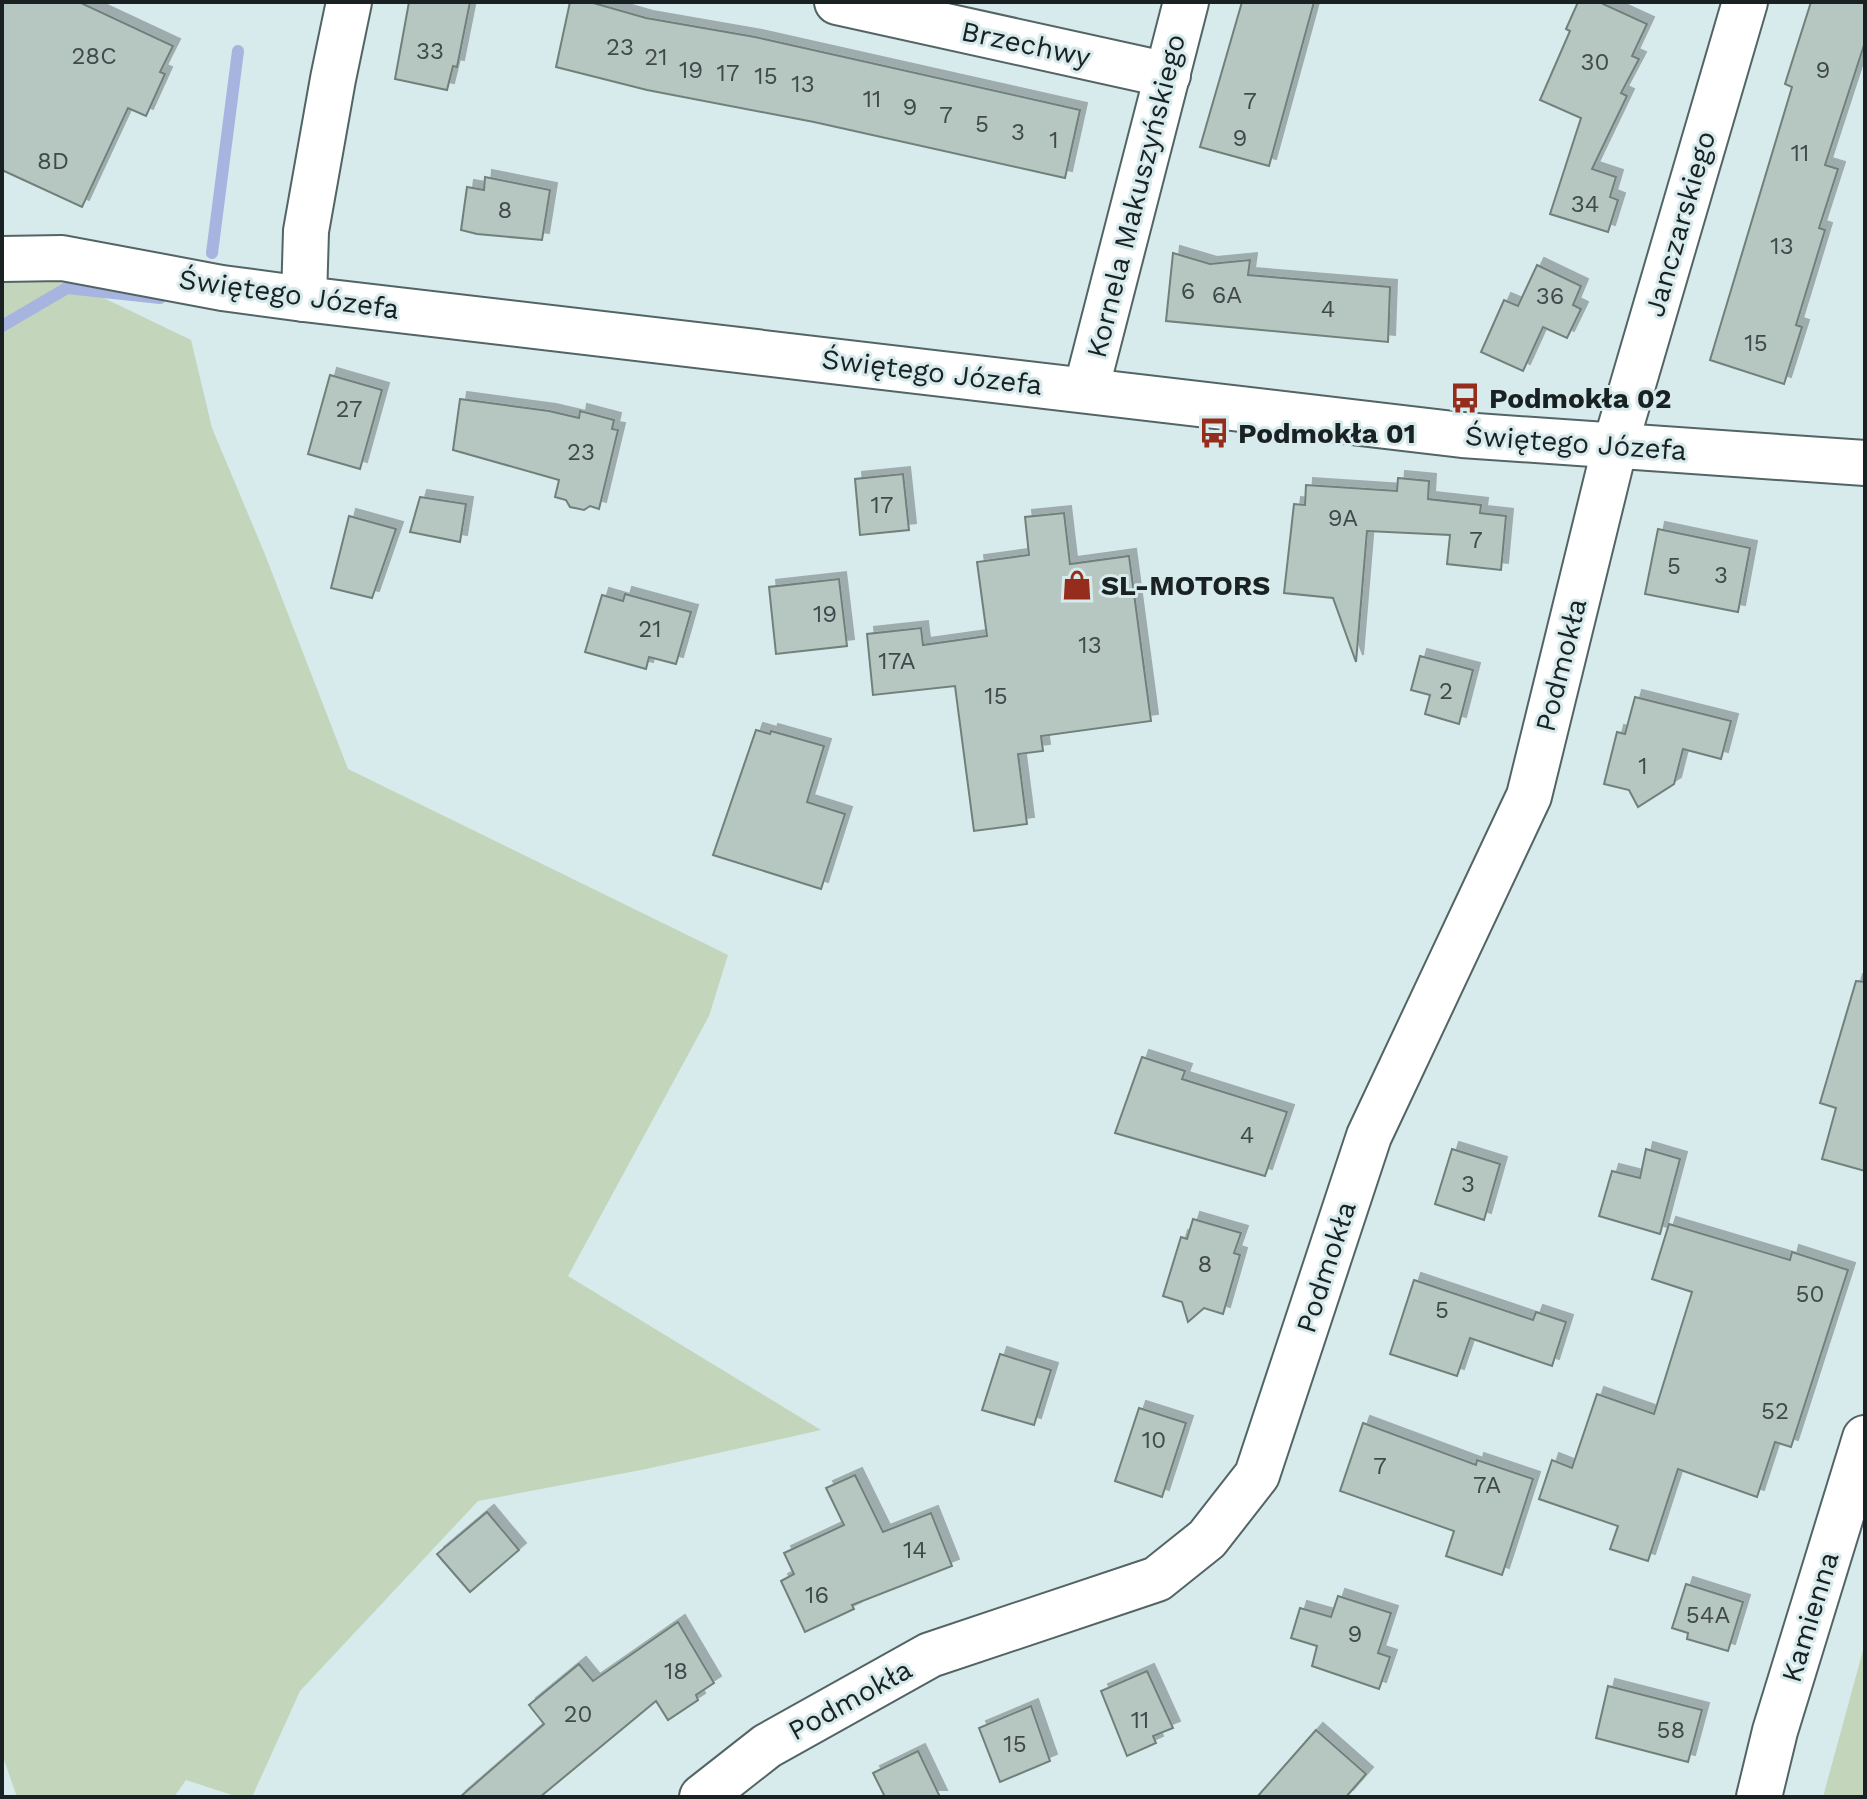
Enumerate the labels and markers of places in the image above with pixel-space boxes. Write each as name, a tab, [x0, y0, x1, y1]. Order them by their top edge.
bus stop icon: Podmokła 02	[1448, 381, 1482, 415]
place label: Podmokła 02	[1489, 382, 1671, 415]
bus stop icon: Podmokła 01	[1197, 416, 1231, 450]
place label: Podmokła 01	[1238, 417, 1416, 450]
shop icon: SL-MOTORS	[1060, 568, 1094, 602]
place label: SL-MOTORS	[1101, 569, 1270, 602]

